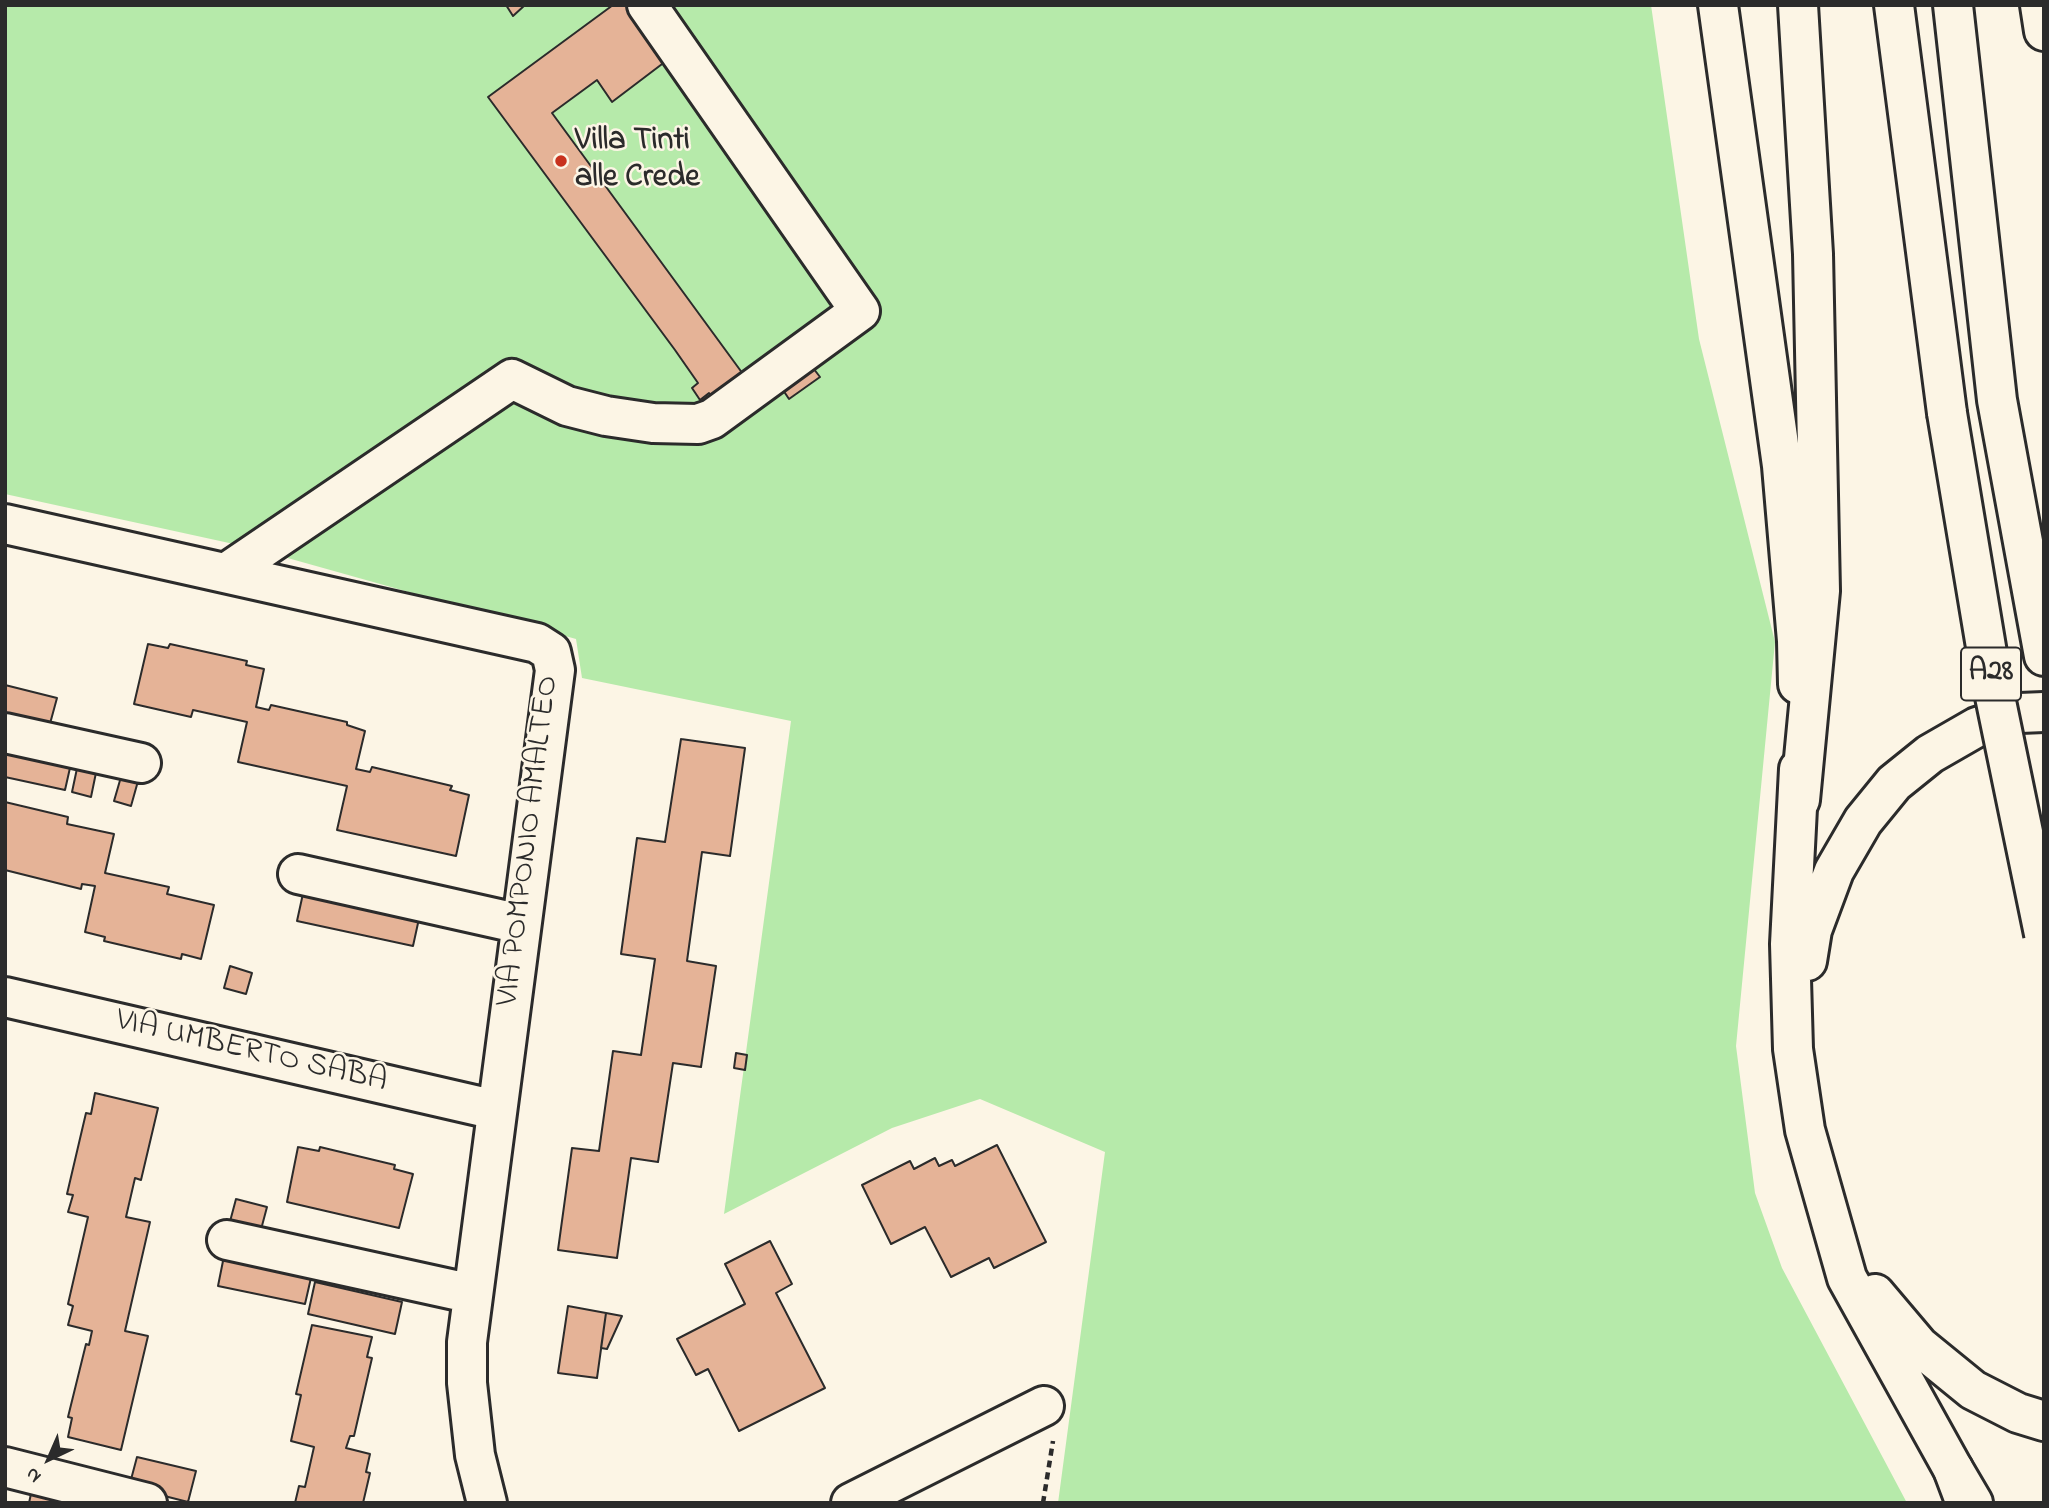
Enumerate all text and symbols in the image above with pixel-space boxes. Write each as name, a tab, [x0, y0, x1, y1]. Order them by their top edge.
place label: Villa Tinti alle Crede	[575, 124, 700, 199]
marker: Villa Tinti alle Crede	[553, 153, 569, 169]
road number: A28	[1961, 648, 2021, 701]
street label: VIA POMPONIO AMALTEO	[491, 674, 569, 1008]
street label: VIA UMBERTO SABA	[112, 1003, 390, 1103]
north arrow	[14, 1424, 84, 1494]
text: N	[20, 1460, 48, 1489]

